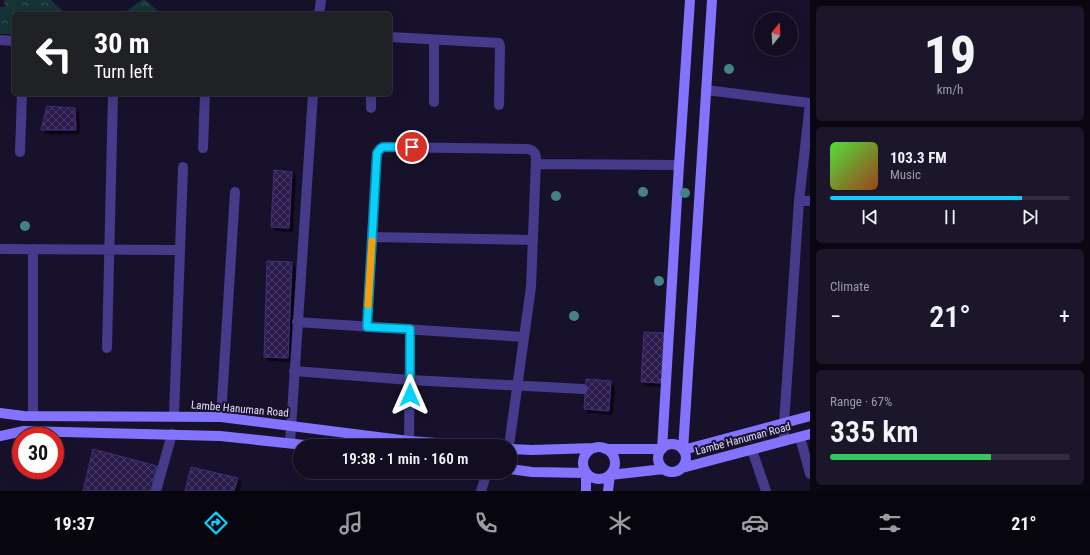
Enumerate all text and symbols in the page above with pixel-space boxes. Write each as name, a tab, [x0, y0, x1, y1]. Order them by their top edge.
north arrow	[754, 12, 798, 56]
map controls	[754, 12, 798, 56]
text: 19	[924, 25, 976, 86]
text: 30 m	[94, 27, 150, 60]
icon: left	[28, 28, 80, 80]
text: Turn left	[94, 61, 153, 82]
text: km/h	[937, 82, 963, 97]
pin	[395, 130, 429, 164]
icon: arrive	[401, 136, 423, 158]
text: 103.3 FM	[890, 149, 947, 167]
text: Music	[890, 167, 921, 182]
icon: previous	[859, 206, 881, 228]
icon: pause	[939, 206, 961, 228]
icon: next	[1019, 206, 1041, 228]
text: Climate	[830, 279, 869, 294]
text: 21°	[929, 299, 971, 334]
text: −	[830, 304, 841, 329]
text: +	[1059, 304, 1070, 329]
position arrow	[389, 374, 431, 416]
text: Range · 67%	[830, 394, 892, 409]
street label: Lambe Hanuman Road	[191, 398, 289, 420]
text: 335 km	[830, 414, 919, 449]
street label: Lambe Hanuman Road	[694, 420, 792, 458]
speed limit sign: 30	[12, 427, 64, 479]
text: 19:38 · 1 min · 160 m	[342, 450, 468, 468]
icon: directions	[202, 509, 230, 537]
icon: music	[337, 509, 365, 537]
icon: phone	[472, 509, 500, 537]
icon: climate	[606, 509, 634, 537]
icon: car	[741, 509, 769, 537]
icon: filters	[876, 509, 904, 537]
text: 19:37	[53, 513, 95, 534]
text: 21°	[1011, 513, 1036, 534]

